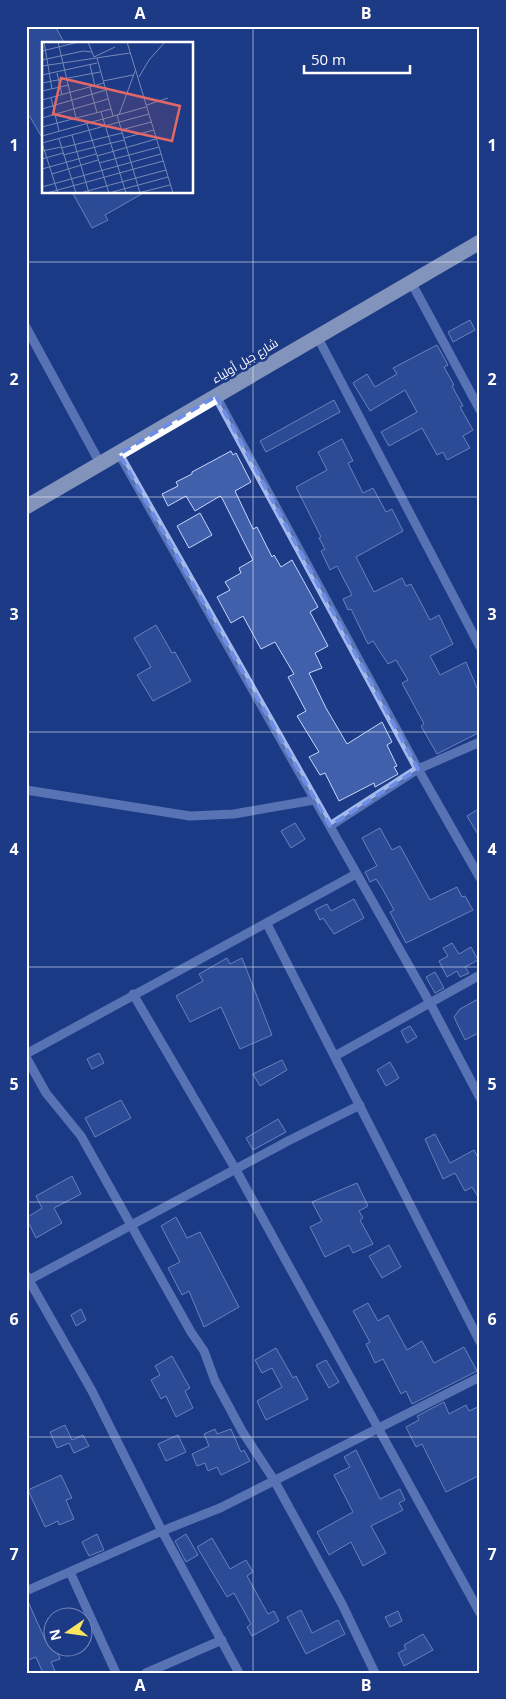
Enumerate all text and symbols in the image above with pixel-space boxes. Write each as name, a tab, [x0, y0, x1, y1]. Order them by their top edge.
text: A	[134, 2, 146, 24]
text: B	[361, 2, 371, 24]
inset map	[42, 42, 194, 194]
scale bar	[304, 42, 410, 74]
text: 50 m	[311, 49, 346, 69]
text: 1	[9, 134, 19, 156]
text: 1	[487, 134, 497, 156]
street label: شارع جبل أولياء	[208, 334, 281, 387]
text: 2	[9, 368, 19, 390]
text: 2	[487, 368, 497, 390]
text: 3	[9, 603, 19, 625]
text: 3	[487, 603, 497, 625]
text: 4	[9, 838, 19, 860]
text: 4	[487, 838, 497, 860]
text: 5	[9, 1073, 19, 1095]
text: 5	[487, 1073, 497, 1095]
text: 6	[9, 1308, 19, 1330]
text: 6	[487, 1308, 497, 1330]
text: 7	[9, 1543, 19, 1565]
text: 7	[487, 1543, 497, 1565]
north arrow	[42, 1606, 92, 1656]
text: N	[44, 1627, 65, 1643]
text: A	[134, 1674, 146, 1696]
text: B	[361, 1674, 371, 1696]

